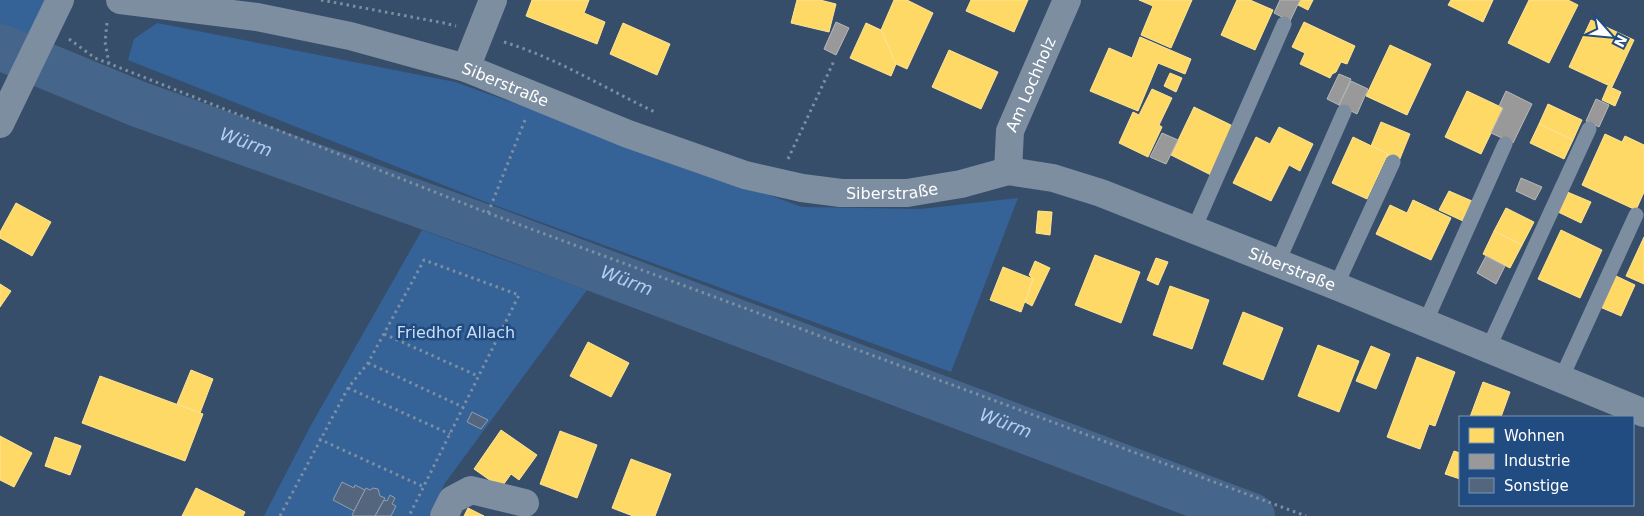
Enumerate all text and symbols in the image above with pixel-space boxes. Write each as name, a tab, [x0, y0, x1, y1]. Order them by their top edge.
north arrow	[1584, 10, 1634, 60]
text: N	[1611, 32, 1630, 50]
street label: Am Lochholz	[1002, 34, 1060, 135]
street label: Siberstraße	[459, 58, 552, 111]
water label: Würm	[217, 123, 275, 161]
street label: Siberstraße	[846, 179, 939, 203]
street label: Siberstraße	[1246, 243, 1338, 295]
water label: Würm	[598, 261, 656, 300]
park label: Friedhof Allach	[397, 323, 515, 342]
water label: Würm	[977, 403, 1035, 442]
legend	[1459, 416, 1634, 506]
text: Wohnen	[1504, 427, 1565, 445]
text: Industrie	[1504, 452, 1570, 470]
text: Sonstige	[1504, 477, 1569, 495]

